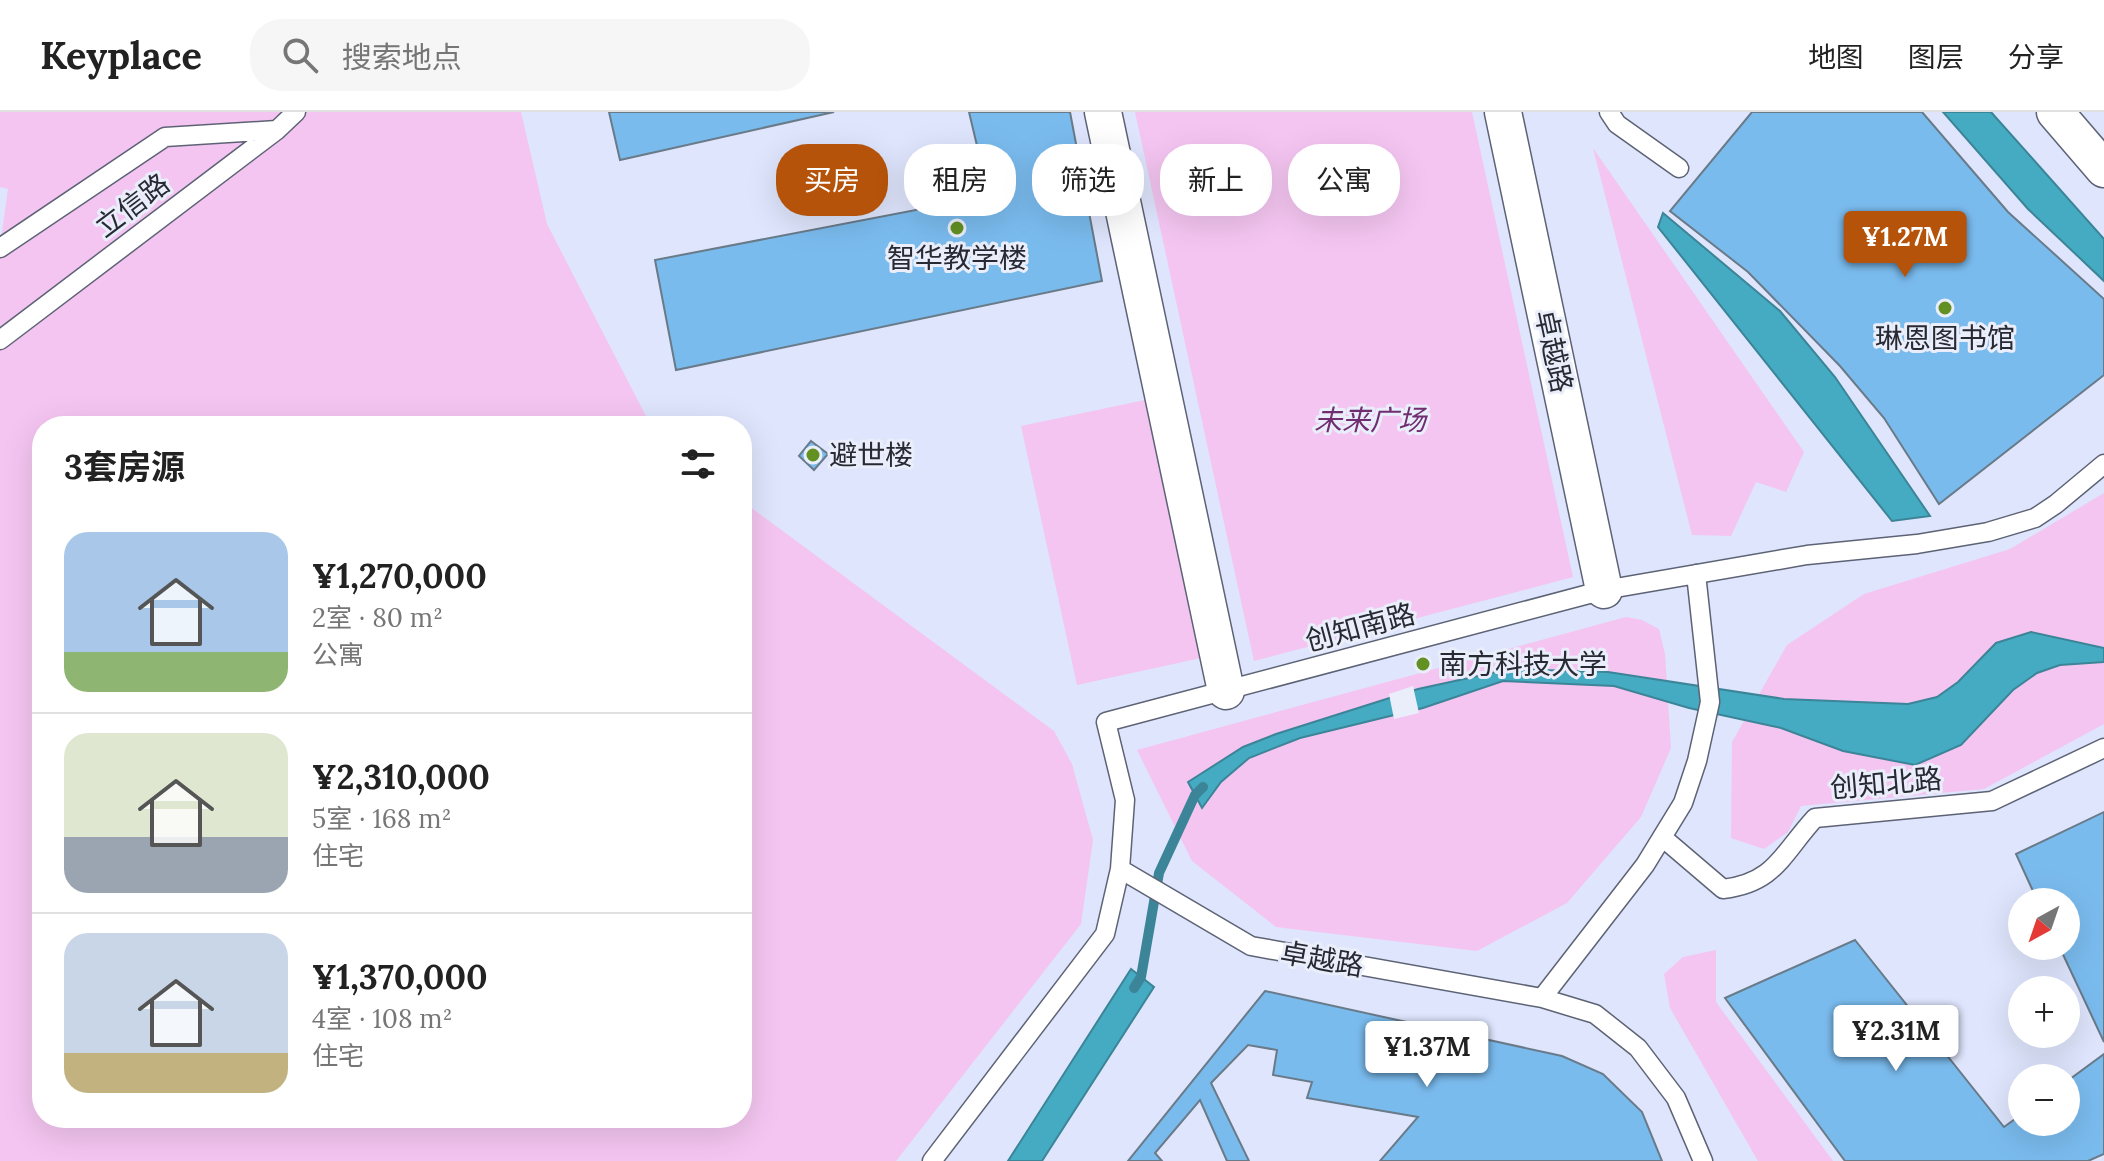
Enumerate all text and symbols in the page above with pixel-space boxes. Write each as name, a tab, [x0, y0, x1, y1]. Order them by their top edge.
search box	[250, 19, 810, 91]
text: Keyplace	[40, 31, 202, 79]
icon: search	[278, 33, 322, 77]
text: 搜索地点	[342, 38, 462, 76]
text: 地图	[1808, 39, 1864, 75]
text: 图层	[1908, 39, 1964, 75]
text: 分享	[2008, 39, 2064, 75]
chip: 买房	[776, 144, 888, 216]
chip: 租房	[904, 144, 1016, 216]
chip: 筛选	[1032, 144, 1144, 216]
chip: 新上	[1160, 144, 1272, 216]
chip: 公寓	[1288, 144, 1400, 216]
street label: 立信路	[88, 165, 176, 245]
pin: ¥1.27M	[1840, 211, 1970, 279]
marker: 智华教学楼	[948, 219, 966, 237]
text: ¥1.27M	[1862, 220, 1948, 253]
place label: 智华教学楼	[887, 240, 1027, 276]
marker: 琳恩图书馆	[1936, 299, 1954, 317]
street label: 卓越路	[1528, 306, 1580, 396]
place label: 琳恩图书馆	[1875, 320, 2015, 356]
park label: 未来广场	[1314, 402, 1428, 438]
place label: 避世楼	[829, 437, 913, 473]
icon: filters	[676, 442, 720, 486]
text: 3套房源	[64, 445, 185, 488]
marker: 避世楼	[804, 446, 822, 464]
text: ¥1,270,000	[312, 554, 487, 597]
icon: home	[128, 564, 224, 660]
street label: 创知南路	[1301, 595, 1419, 659]
text: 2室 · 80 m²	[312, 601, 443, 634]
text: 公寓	[312, 638, 364, 671]
place label: 南方科技大学	[1439, 646, 1607, 682]
marker: 南方科技大学	[1414, 655, 1432, 673]
text: ¥2,310,000	[312, 755, 490, 798]
street label: 创知北路	[1829, 760, 1943, 806]
icon: home	[128, 765, 224, 861]
text: 5室 · 168 m²	[312, 802, 452, 835]
text: 住宅	[312, 839, 364, 872]
north arrow	[2008, 888, 2080, 960]
map controls	[2008, 888, 2080, 1136]
street label: 卓越路	[1278, 934, 1366, 984]
text: ¥1,370,000	[312, 955, 488, 998]
icon: home	[128, 965, 224, 1061]
button: +	[2008, 976, 2080, 1048]
text: 4室 · 108 m²	[312, 1002, 453, 1035]
pin: ¥2.31M	[1831, 1005, 1961, 1073]
text: ¥2.31M	[1851, 1014, 1941, 1047]
pin: ¥1.37M	[1362, 1021, 1492, 1089]
text: ¥1.37M	[1383, 1030, 1471, 1063]
text: 住宅	[312, 1039, 364, 1072]
button: −	[2008, 1064, 2080, 1136]

